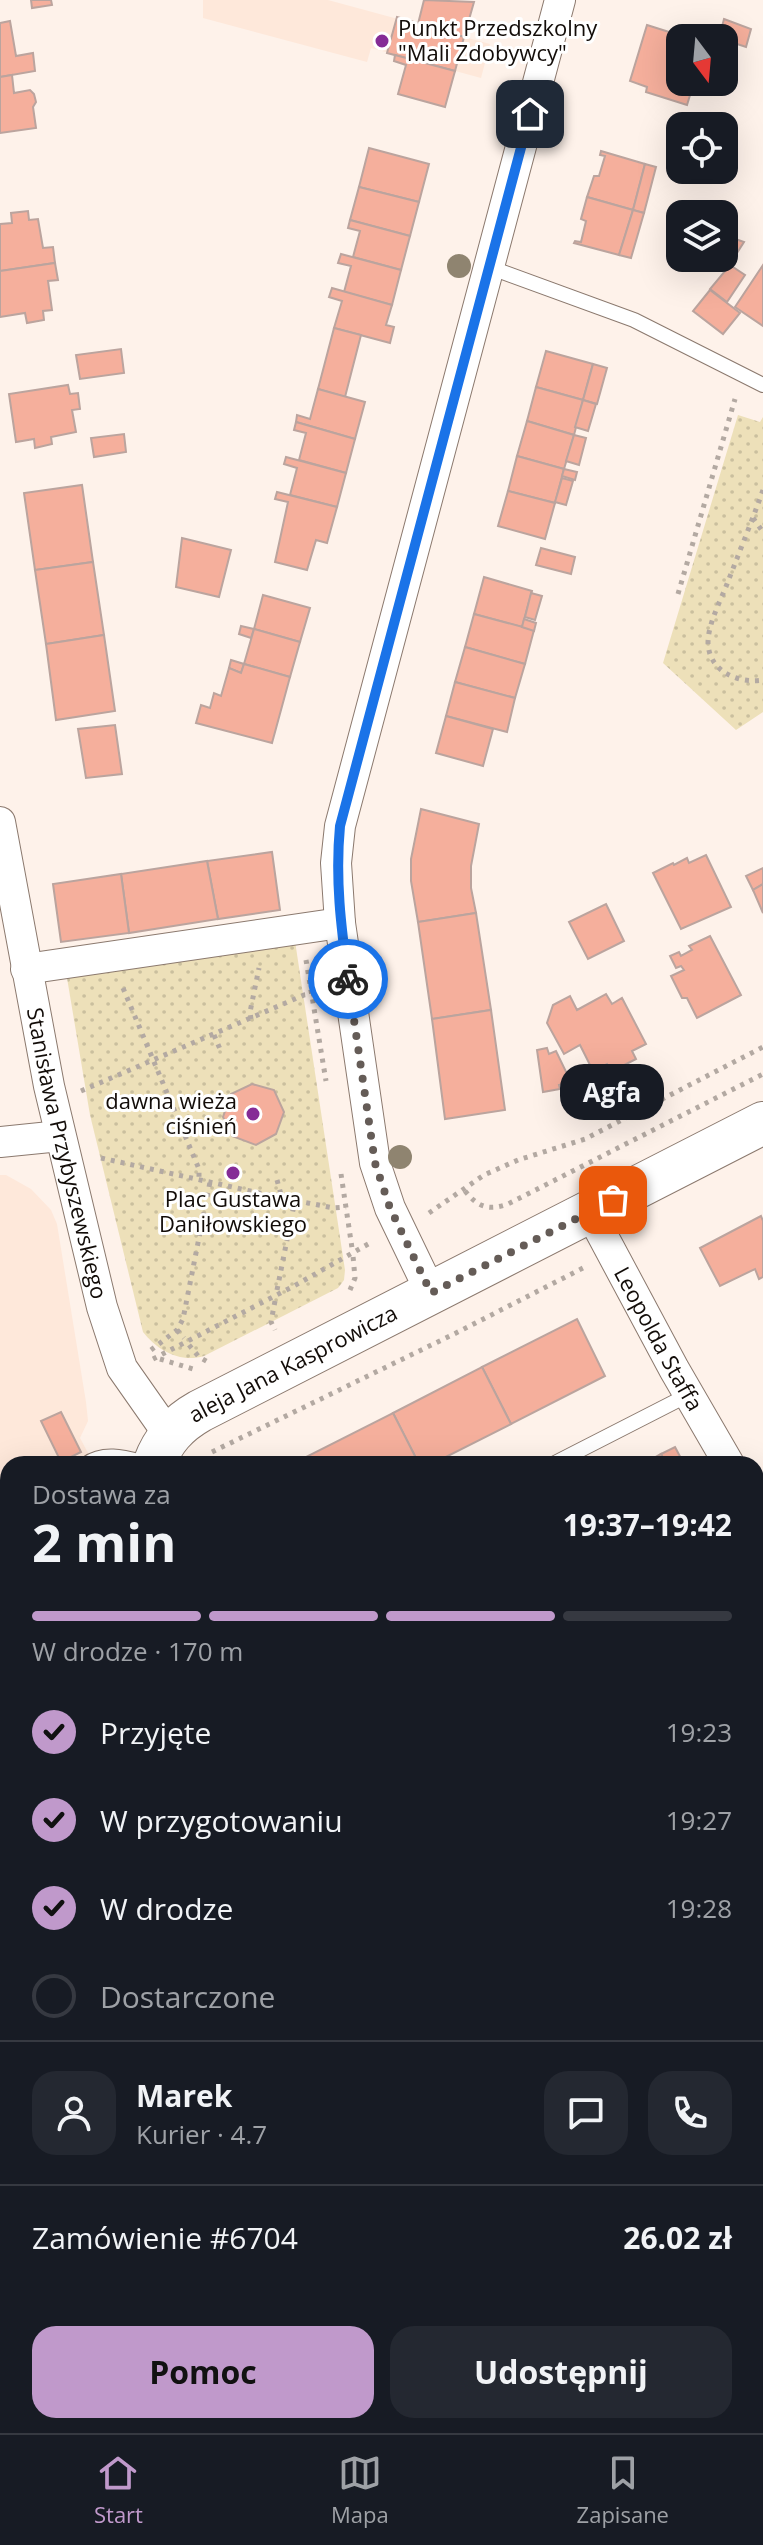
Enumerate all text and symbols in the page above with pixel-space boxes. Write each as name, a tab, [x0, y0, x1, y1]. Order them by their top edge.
place label: Punkt Przedszkolny "Mali Zdobywcy"	[398, 12, 598, 67]
north arrow	[666, 24, 738, 96]
map controls	[666, 24, 738, 272]
marker: Punkt Przedszkolny "Mali Zdobywcy"	[373, 32, 391, 50]
pin	[496, 80, 564, 148]
icon: home	[508, 92, 552, 136]
button: locate	[666, 112, 738, 184]
button: layers	[666, 200, 738, 272]
courier	[308, 939, 388, 1019]
icon: bike	[326, 957, 370, 1001]
street label: Stanisława Przybyszewskiego	[21, 1005, 116, 1302]
callout: Agfa	[561, 1064, 665, 1120]
text: Agfa	[583, 1074, 641, 1110]
place label: dawna wieża ciśnień	[105, 1085, 237, 1140]
marker: dawna wieża ciśnień	[244, 1105, 262, 1123]
marker: Plac Gustawa Daniłowskiego	[224, 1164, 242, 1182]
pin	[579, 1166, 647, 1234]
icon: bag	[591, 1178, 635, 1222]
place label: Plac Gustawa Daniłowskiego	[159, 1183, 307, 1238]
street label: Leopolda Staffa	[608, 1261, 711, 1416]
street label: aleja Jana Kasprowicza	[182, 1297, 402, 1429]
text: Dostawa za	[32, 1476, 171, 1512]
text: 19:37–19:42	[563, 1504, 732, 1545]
text: 2 min	[32, 1506, 176, 1577]
text: W drodze · 170 m	[32, 1633, 243, 1669]
icon: check	[32, 1710, 76, 1754]
text: Przyjęte	[100, 1712, 211, 1753]
text: 19:23	[666, 1714, 732, 1750]
icon: check	[32, 1798, 76, 1842]
text: W przygotowaniu	[100, 1800, 343, 1841]
text: 19:27	[666, 1802, 732, 1838]
icon: check	[32, 1886, 76, 1930]
text: W drodze	[100, 1888, 233, 1929]
text: 19:28	[666, 1890, 732, 1926]
text: Dostarczone	[100, 1976, 275, 2017]
button: person	[32, 2071, 116, 2155]
button: chat	[544, 2071, 628, 2155]
button: phone	[648, 2071, 732, 2155]
text: Marek	[136, 2075, 232, 2116]
text: Kurier · 4.7	[136, 2116, 267, 2152]
text: Zamówienie #6704	[32, 2217, 298, 2258]
text: 26.02 zł	[623, 2217, 732, 2258]
button: Pomoc	[32, 2326, 374, 2418]
button: Udostępnij	[390, 2326, 732, 2418]
tab: Start	[94, 2451, 143, 2529]
tab: Mapa	[331, 2451, 389, 2529]
tab: Zapisane	[577, 2451, 669, 2529]

